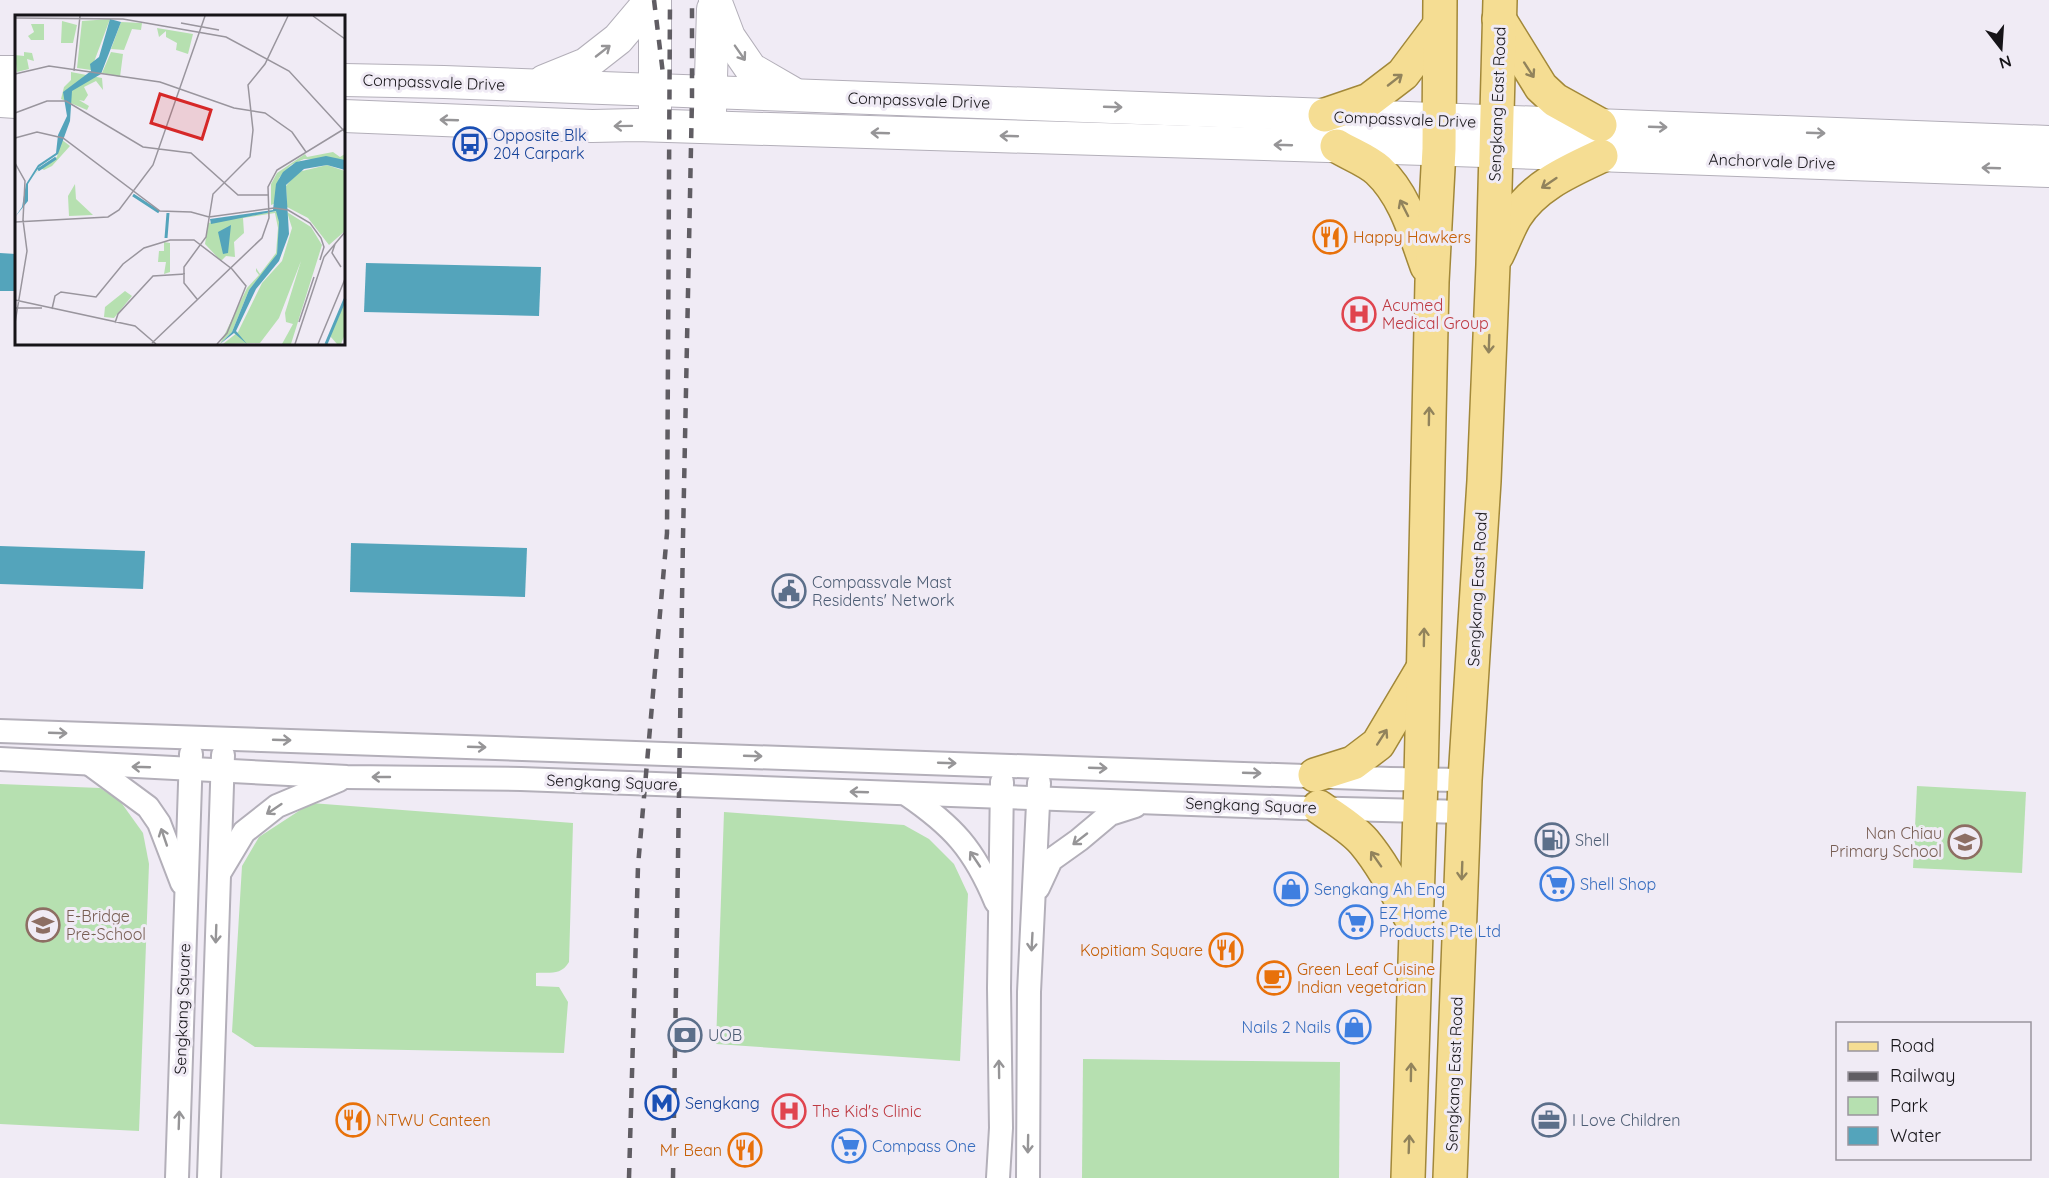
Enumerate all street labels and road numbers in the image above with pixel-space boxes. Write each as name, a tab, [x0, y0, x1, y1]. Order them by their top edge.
street label: Sengkang East Road	[1484, 26, 1510, 182]
street label: Compassvale Drive	[362, 70, 506, 94]
street label: Compassvale Drive	[847, 88, 991, 112]
street label: Compassvale Drive	[1333, 107, 1477, 131]
street label: Anchorvale Drive	[1708, 149, 1836, 173]
street label: Sengkang East Road	[1463, 511, 1491, 667]
street label: Sengkang Square	[546, 770, 678, 794]
street label: Sengkang Square	[1185, 793, 1317, 817]
street label: Sengkang Square	[170, 943, 194, 1075]
street label: Sengkang East Road	[1441, 996, 1467, 1152]

